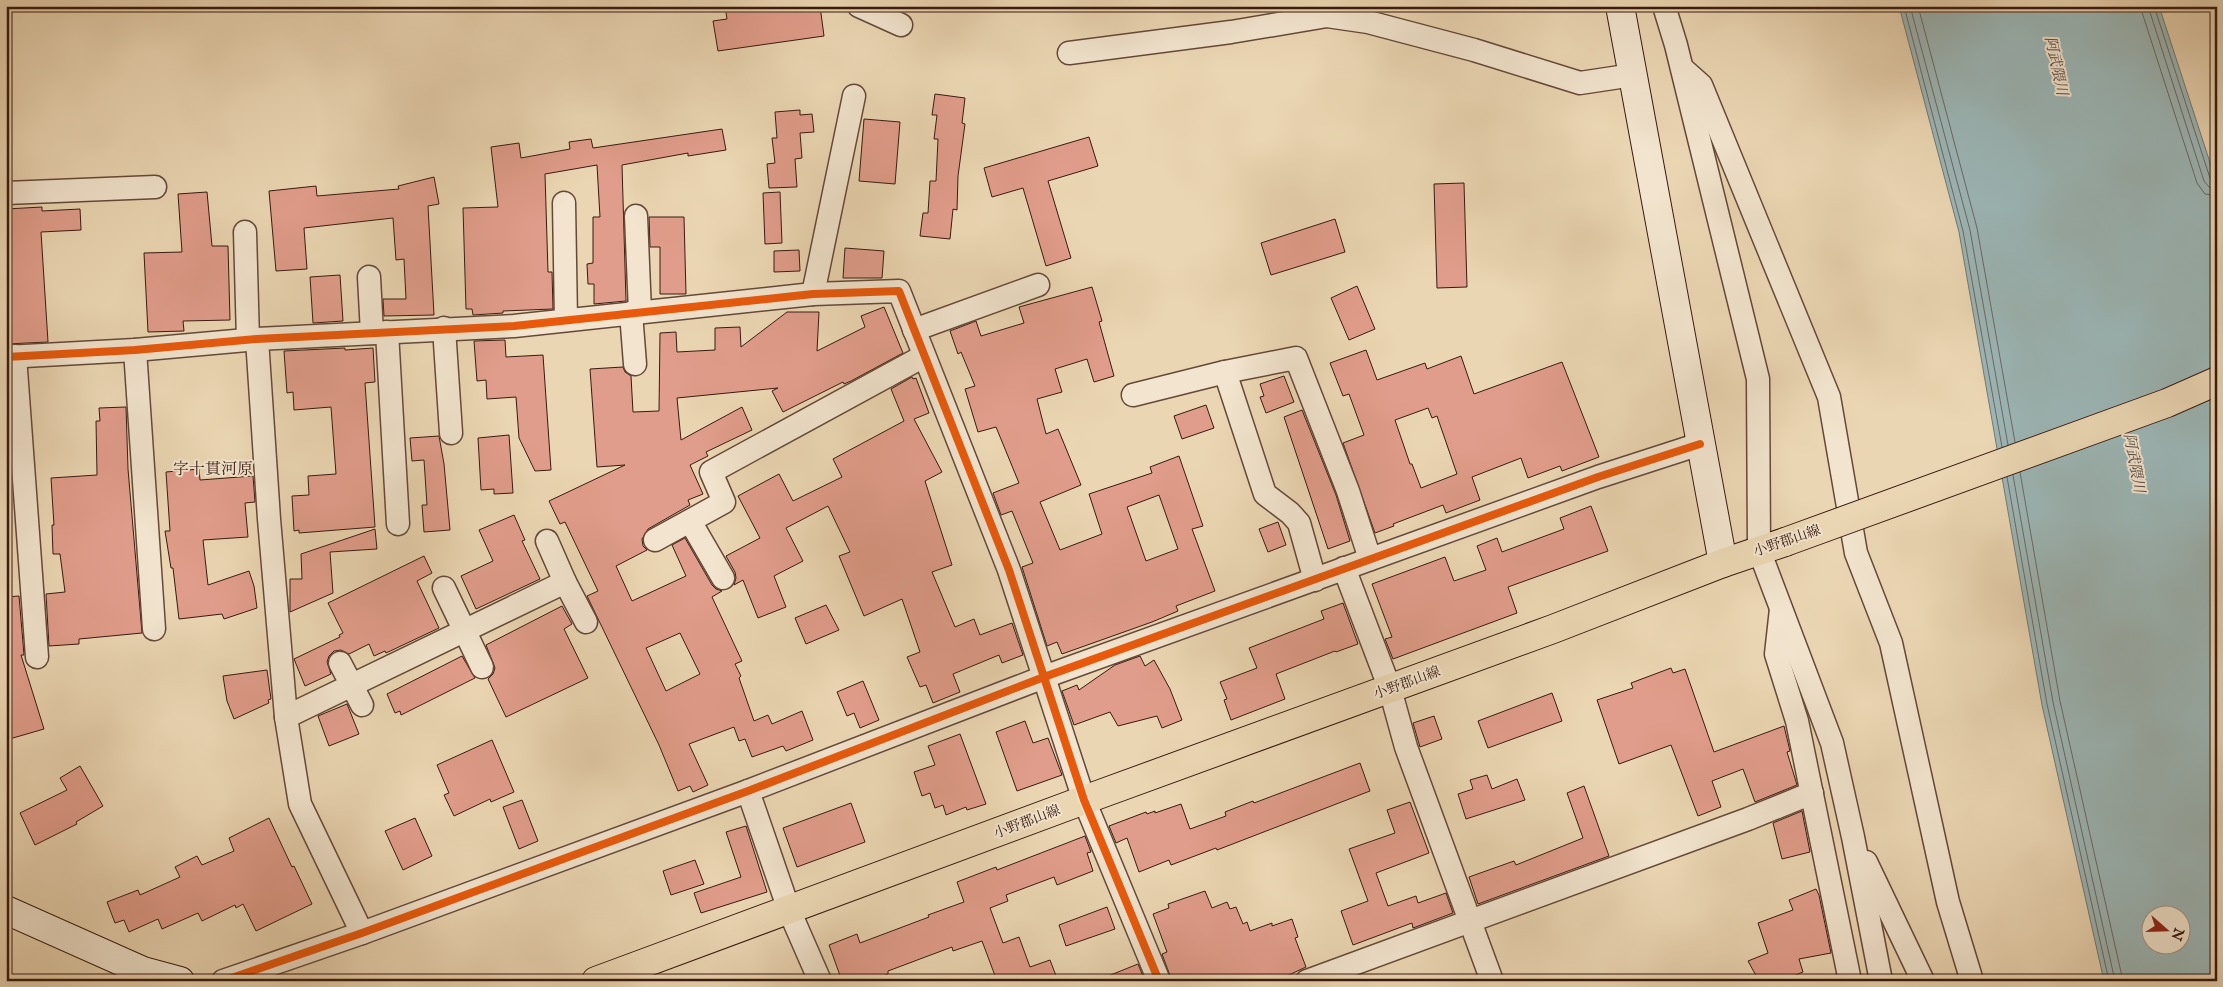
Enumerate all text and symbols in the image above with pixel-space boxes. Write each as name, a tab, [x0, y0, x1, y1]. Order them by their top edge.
water label: 阿武隈川	[2040, 35, 2072, 99]
water label: 阿武隈川	[2119, 432, 2149, 496]
district label: 字十貫河原	[173, 460, 253, 480]
street label: 小野郡山線	[1751, 521, 1823, 561]
street label: 小野郡山線	[1371, 663, 1443, 703]
street label: 小野郡山線	[991, 801, 1063, 843]
north arrow	[2140, 904, 2190, 954]
text: N	[2167, 924, 2188, 943]

